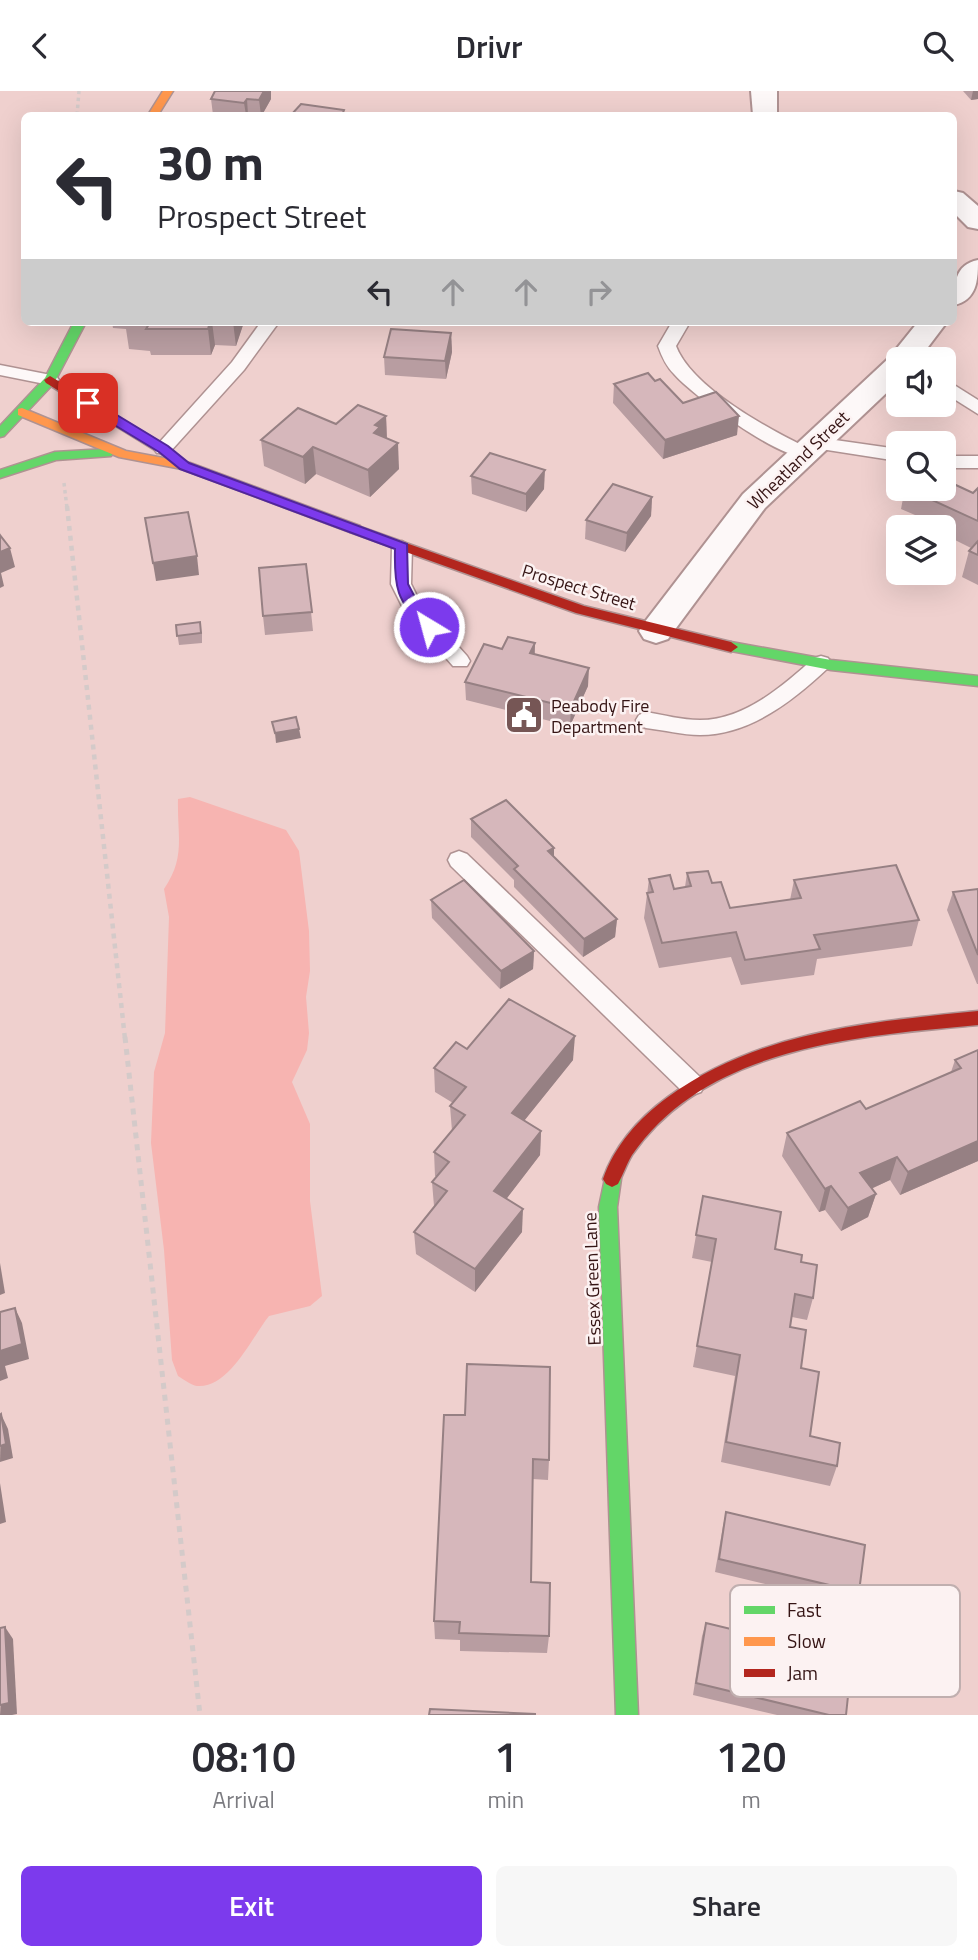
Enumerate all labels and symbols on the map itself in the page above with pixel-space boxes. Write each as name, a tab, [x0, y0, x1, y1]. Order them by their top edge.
pin	[58, 373, 118, 433]
street label: Wheatland Street	[741, 404, 856, 516]
street label: Prospect Street	[519, 557, 640, 617]
position arrow	[392, 590, 466, 664]
place label: Peabody Fire Department	[551, 692, 649, 740]
public building icon: Peabody Fire Department	[503, 694, 545, 736]
street label: Essex Green Lane	[576, 1212, 608, 1346]
legend	[730, 1585, 960, 1697]
text: Fast	[787, 1595, 822, 1624]
text: Slow	[787, 1626, 826, 1655]
text: Jam	[787, 1658, 818, 1687]

